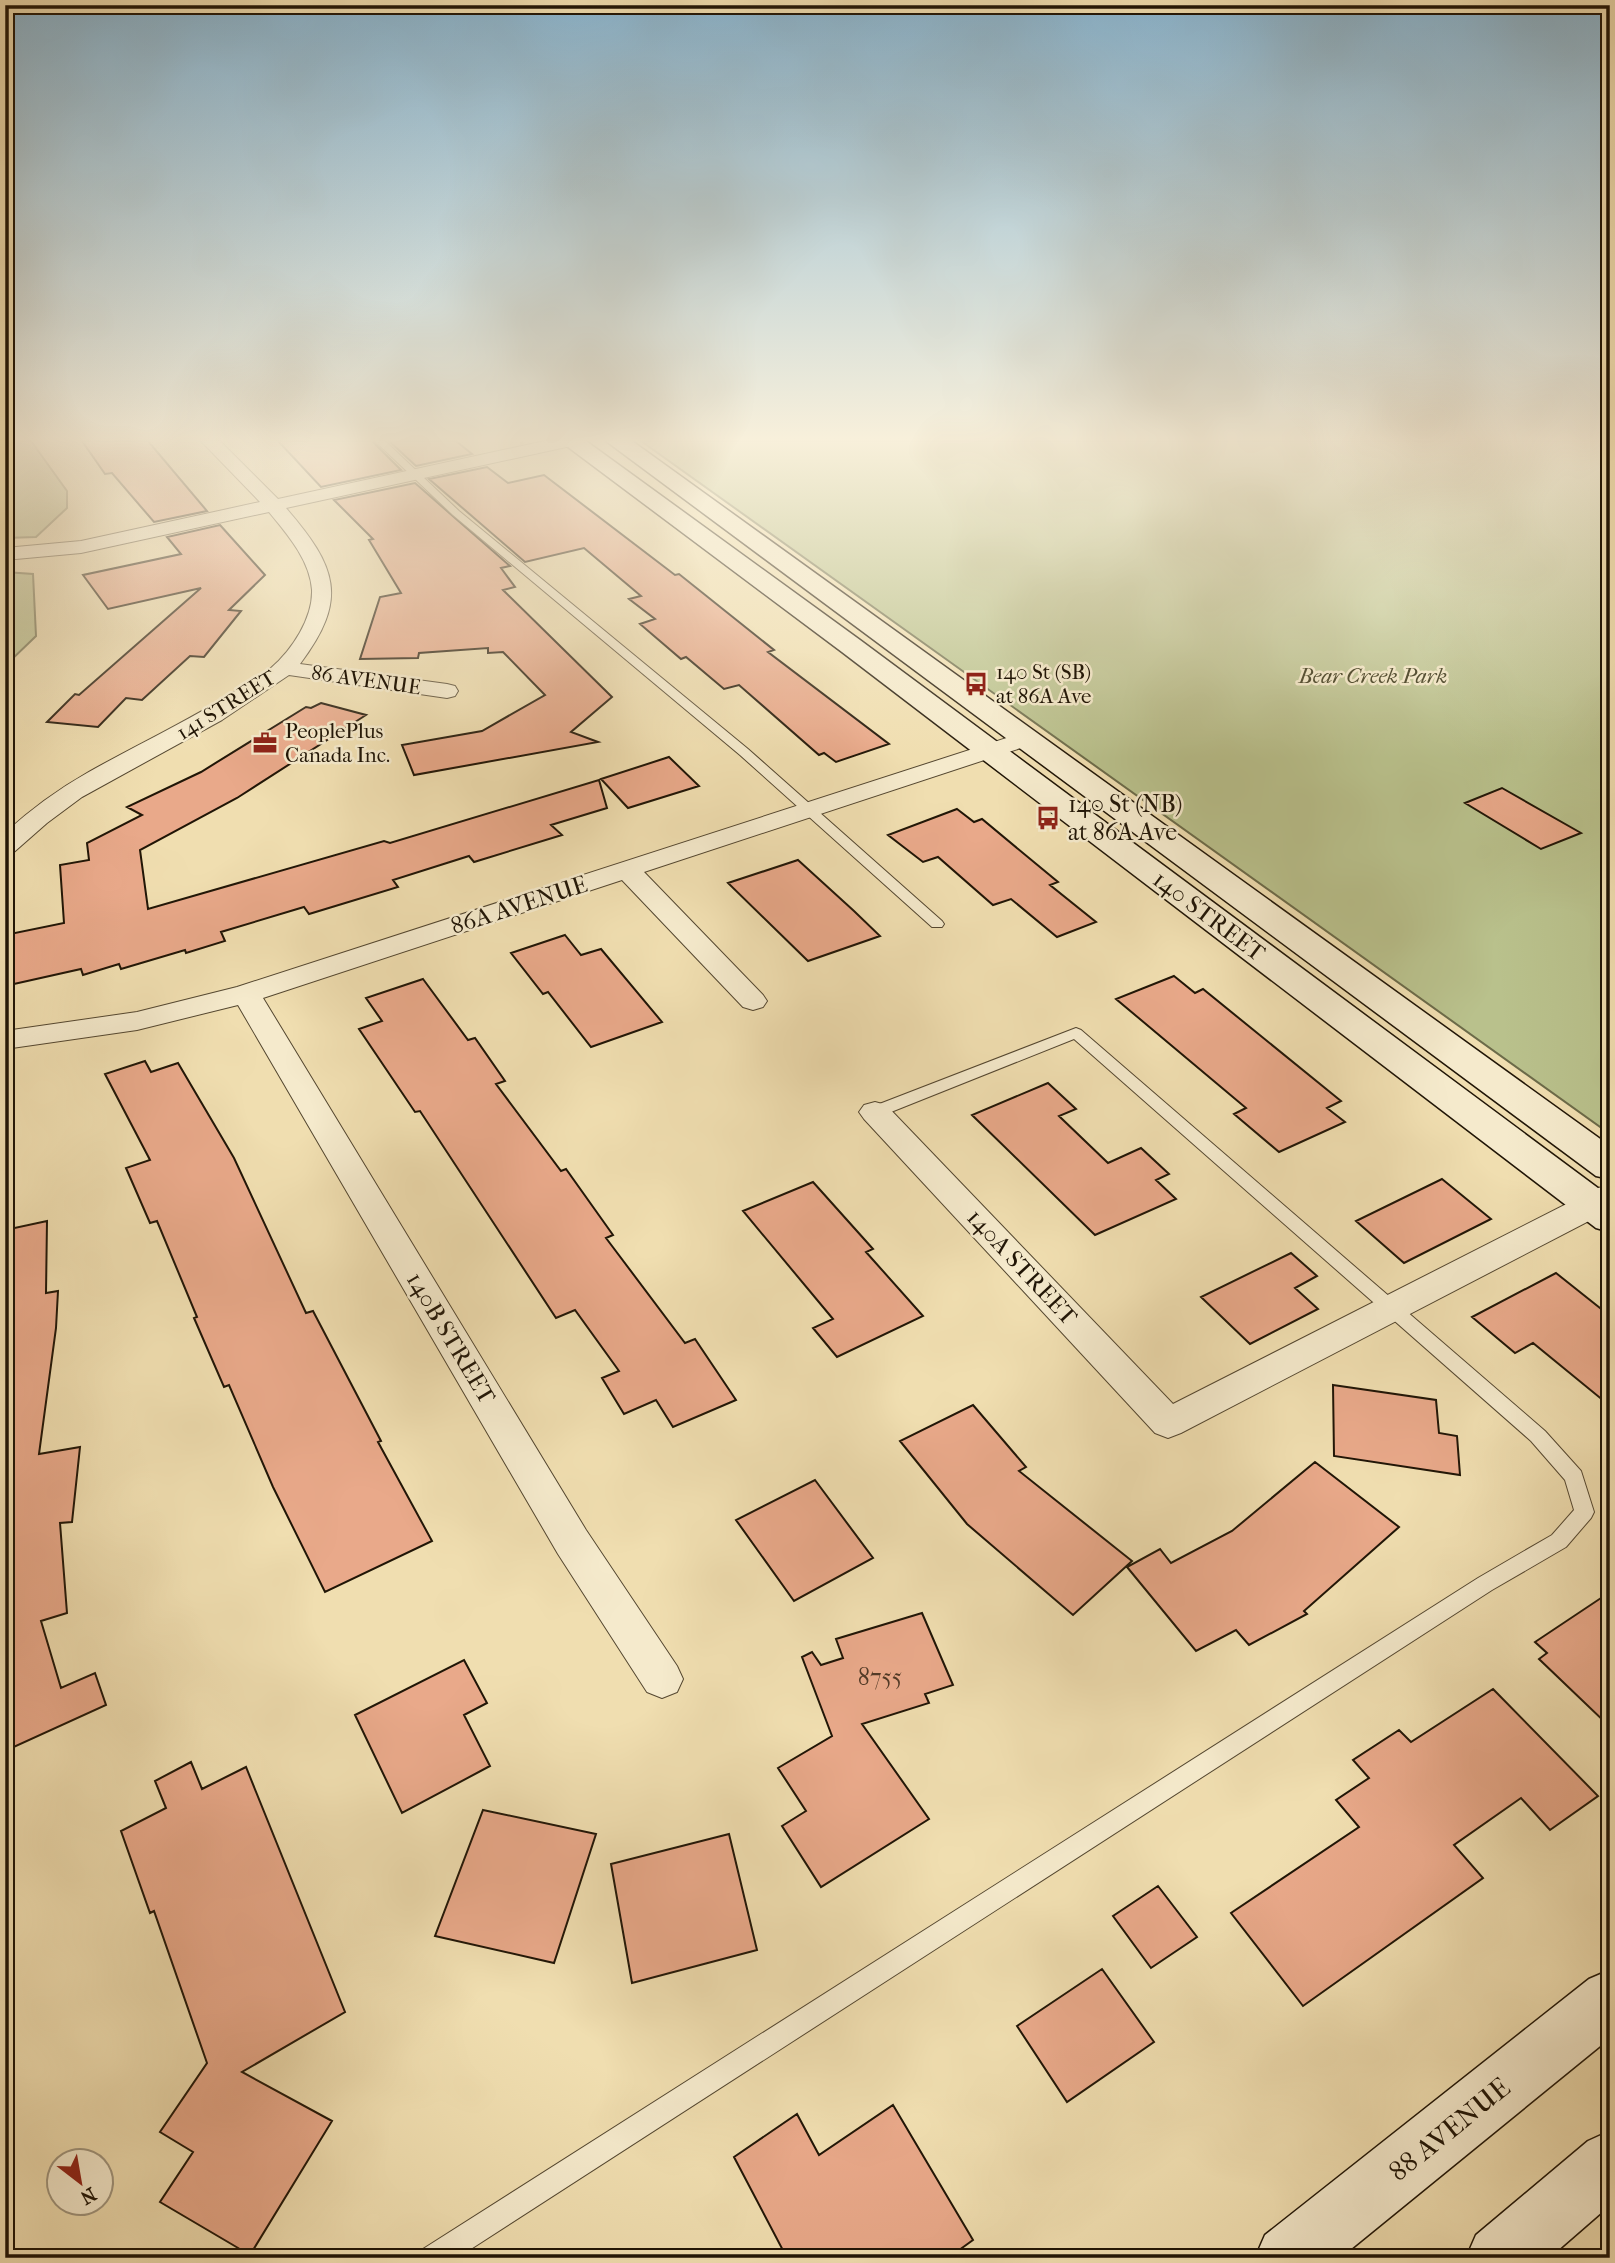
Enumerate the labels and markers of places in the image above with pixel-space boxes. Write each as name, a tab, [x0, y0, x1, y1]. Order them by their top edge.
place label: 140 St (SB) at 86A Ave	[996, 660, 1091, 708]
bus stop icon: 140 St (SB) at 86A Ave	[962, 670, 990, 698]
place label: PeoplePlus Canada Inc.	[285, 719, 390, 767]
office icon: PeoplePlus Canada Inc.	[251, 729, 279, 757]
place label: 140 St (NB) at 86A Ave	[1068, 790, 1183, 846]
bus stop icon: 140 St (NB) at 86A Ave	[1034, 804, 1062, 832]

